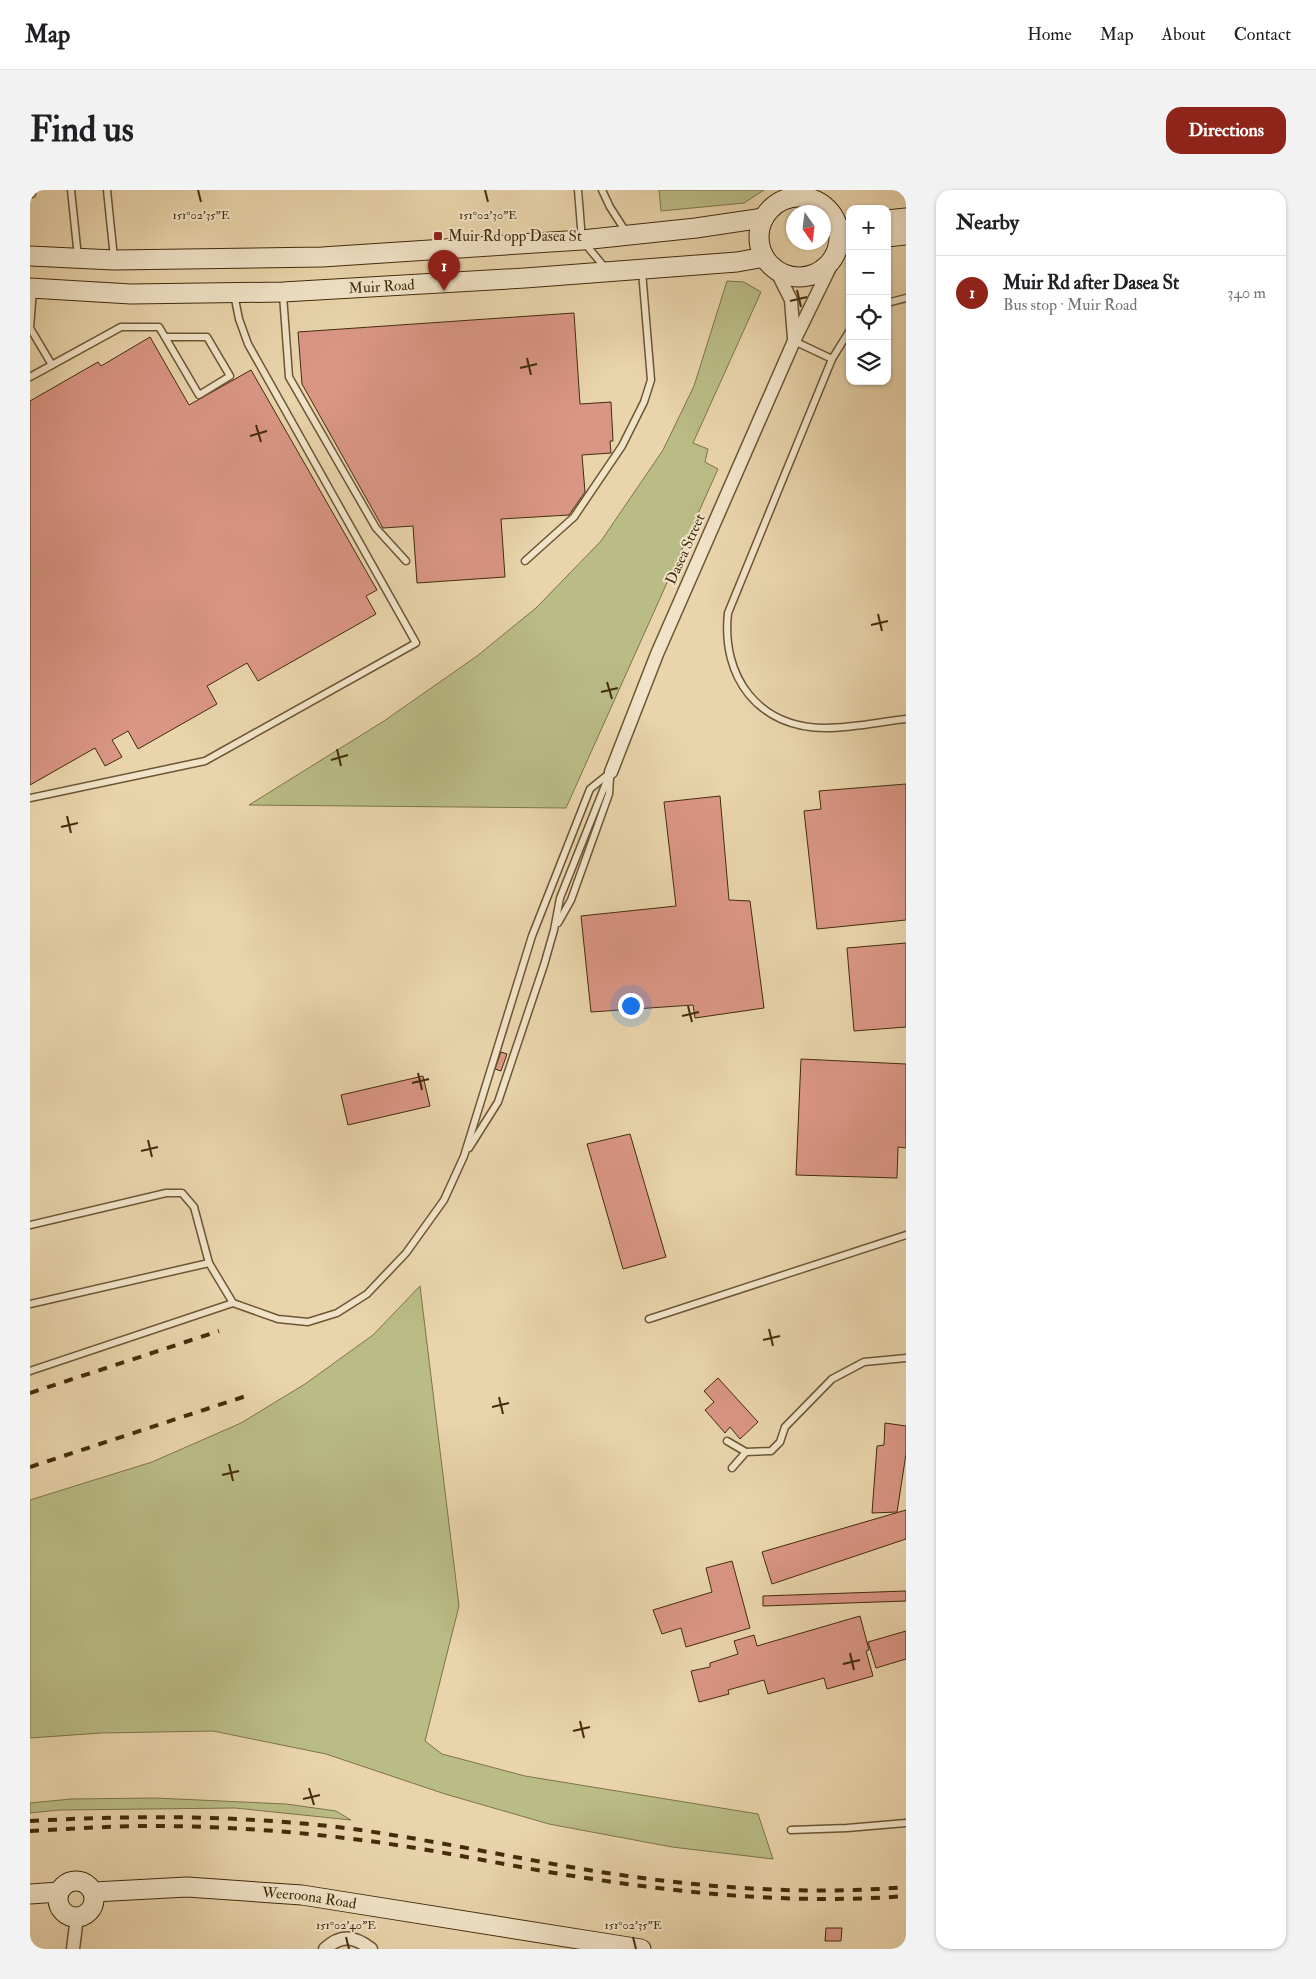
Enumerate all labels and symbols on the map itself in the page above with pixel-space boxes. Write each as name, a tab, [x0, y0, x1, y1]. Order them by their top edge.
north arrow	[786, 205, 831, 250]
text: 151°02'35"E	[172, 208, 230, 223]
text: 151°02'30"E	[459, 208, 517, 223]
place label: Muir Rd opp Dasea St	[448, 227, 582, 247]
marker: Muir Rd opp Dasea St	[432, 230, 444, 242]
pin: 1	[428, 250, 460, 291]
street label: Muir Road	[348, 275, 416, 298]
street label: Dasea Street	[661, 511, 709, 587]
your location	[618, 993, 644, 1019]
street label: Weeroona Road	[261, 1883, 358, 1914]
text: 151°02'40"E	[316, 1918, 376, 1933]
text: 151°02'35"E	[604, 1918, 662, 1933]

